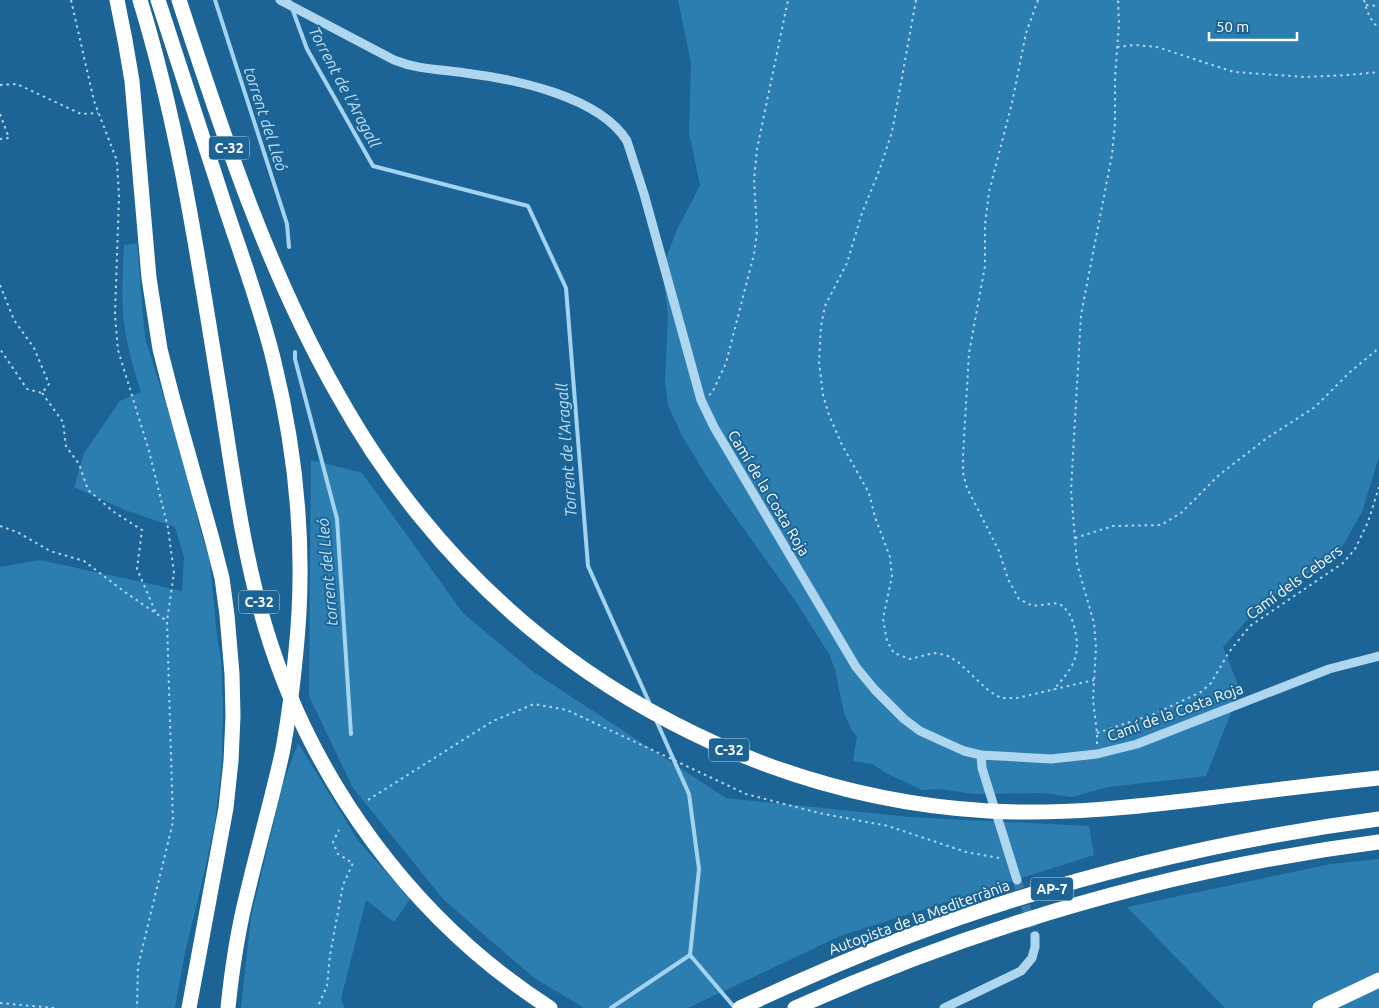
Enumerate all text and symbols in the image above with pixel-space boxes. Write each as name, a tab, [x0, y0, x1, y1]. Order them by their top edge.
scale bar	[1209, 10, 1296, 42]
text: 50 m	[1216, 18, 1249, 35]
water label: Torrent de l'Aragall	[305, 23, 385, 151]
water label: torrent del Lleó	[241, 65, 291, 174]
road number: C-32	[209, 136, 249, 160]
water label: Torrent de l'Aragall	[552, 382, 580, 518]
street label: Camí de la Costa Roja	[725, 427, 813, 559]
water label: torrent del Lleó	[313, 517, 341, 627]
street label: Camí dels Cebers	[1243, 541, 1345, 623]
road number: C-32	[239, 590, 279, 614]
street label: Camí de la Costa Roja	[1105, 679, 1245, 745]
road number: C-32	[709, 738, 749, 762]
street label: Autopista de la Mediterrània	[826, 876, 1012, 958]
road number: AP-7	[1031, 878, 1073, 901]

